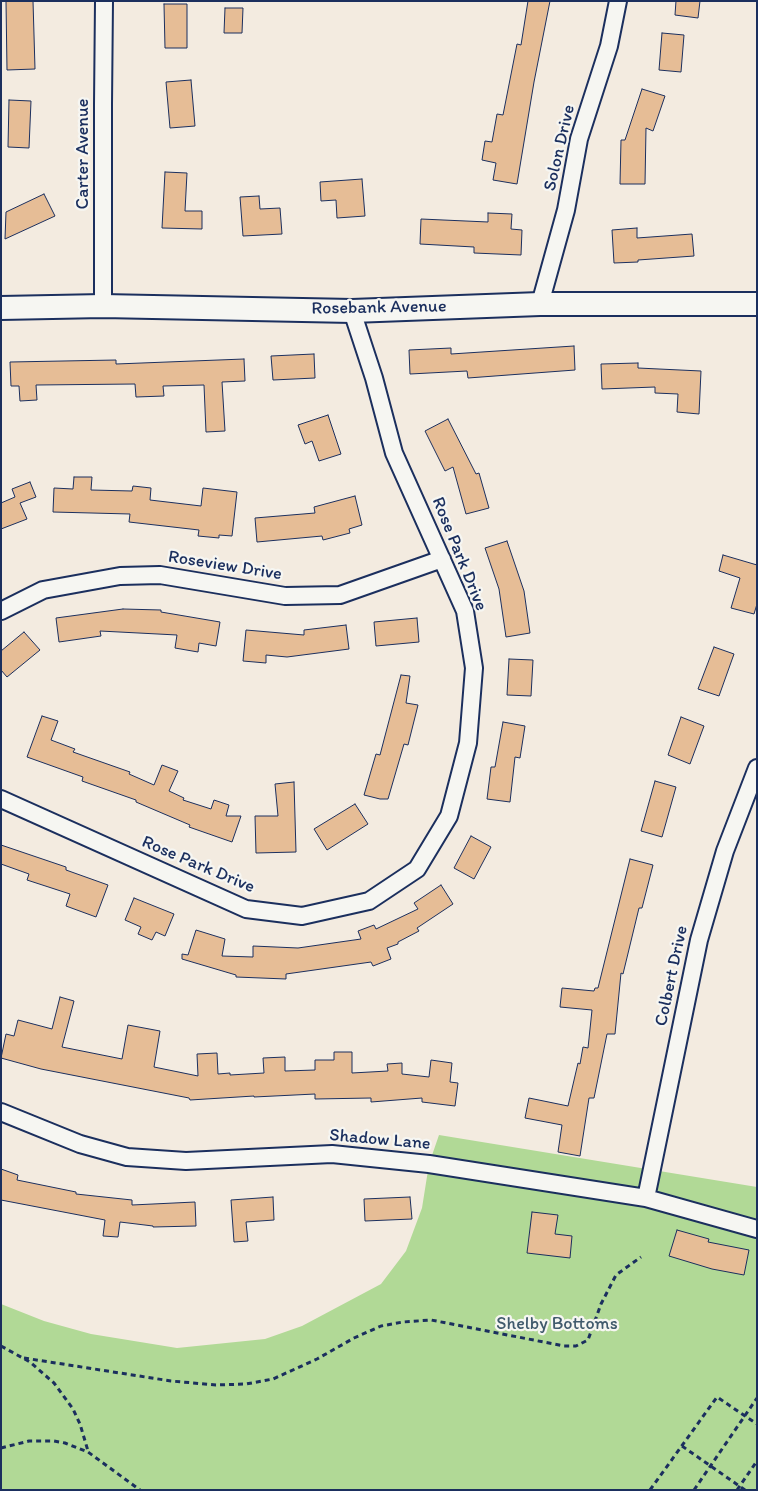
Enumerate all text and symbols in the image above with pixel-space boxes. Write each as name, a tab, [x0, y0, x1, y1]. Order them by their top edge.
street label: Carter Avenue	[72, 99, 94, 209]
street label: Solon Drive	[540, 103, 580, 193]
street label: Rosebank Avenue	[311, 296, 447, 320]
street label: Rose Park Drive	[426, 494, 492, 614]
street label: Roseview Drive	[167, 546, 283, 586]
street label: Rose Park Drive	[138, 831, 258, 899]
street label: Colbert Drive	[651, 924, 693, 1028]
street label: Shadow Lane	[329, 1125, 431, 1155]
park label: Shelby Bottoms	[496, 1313, 618, 1335]

